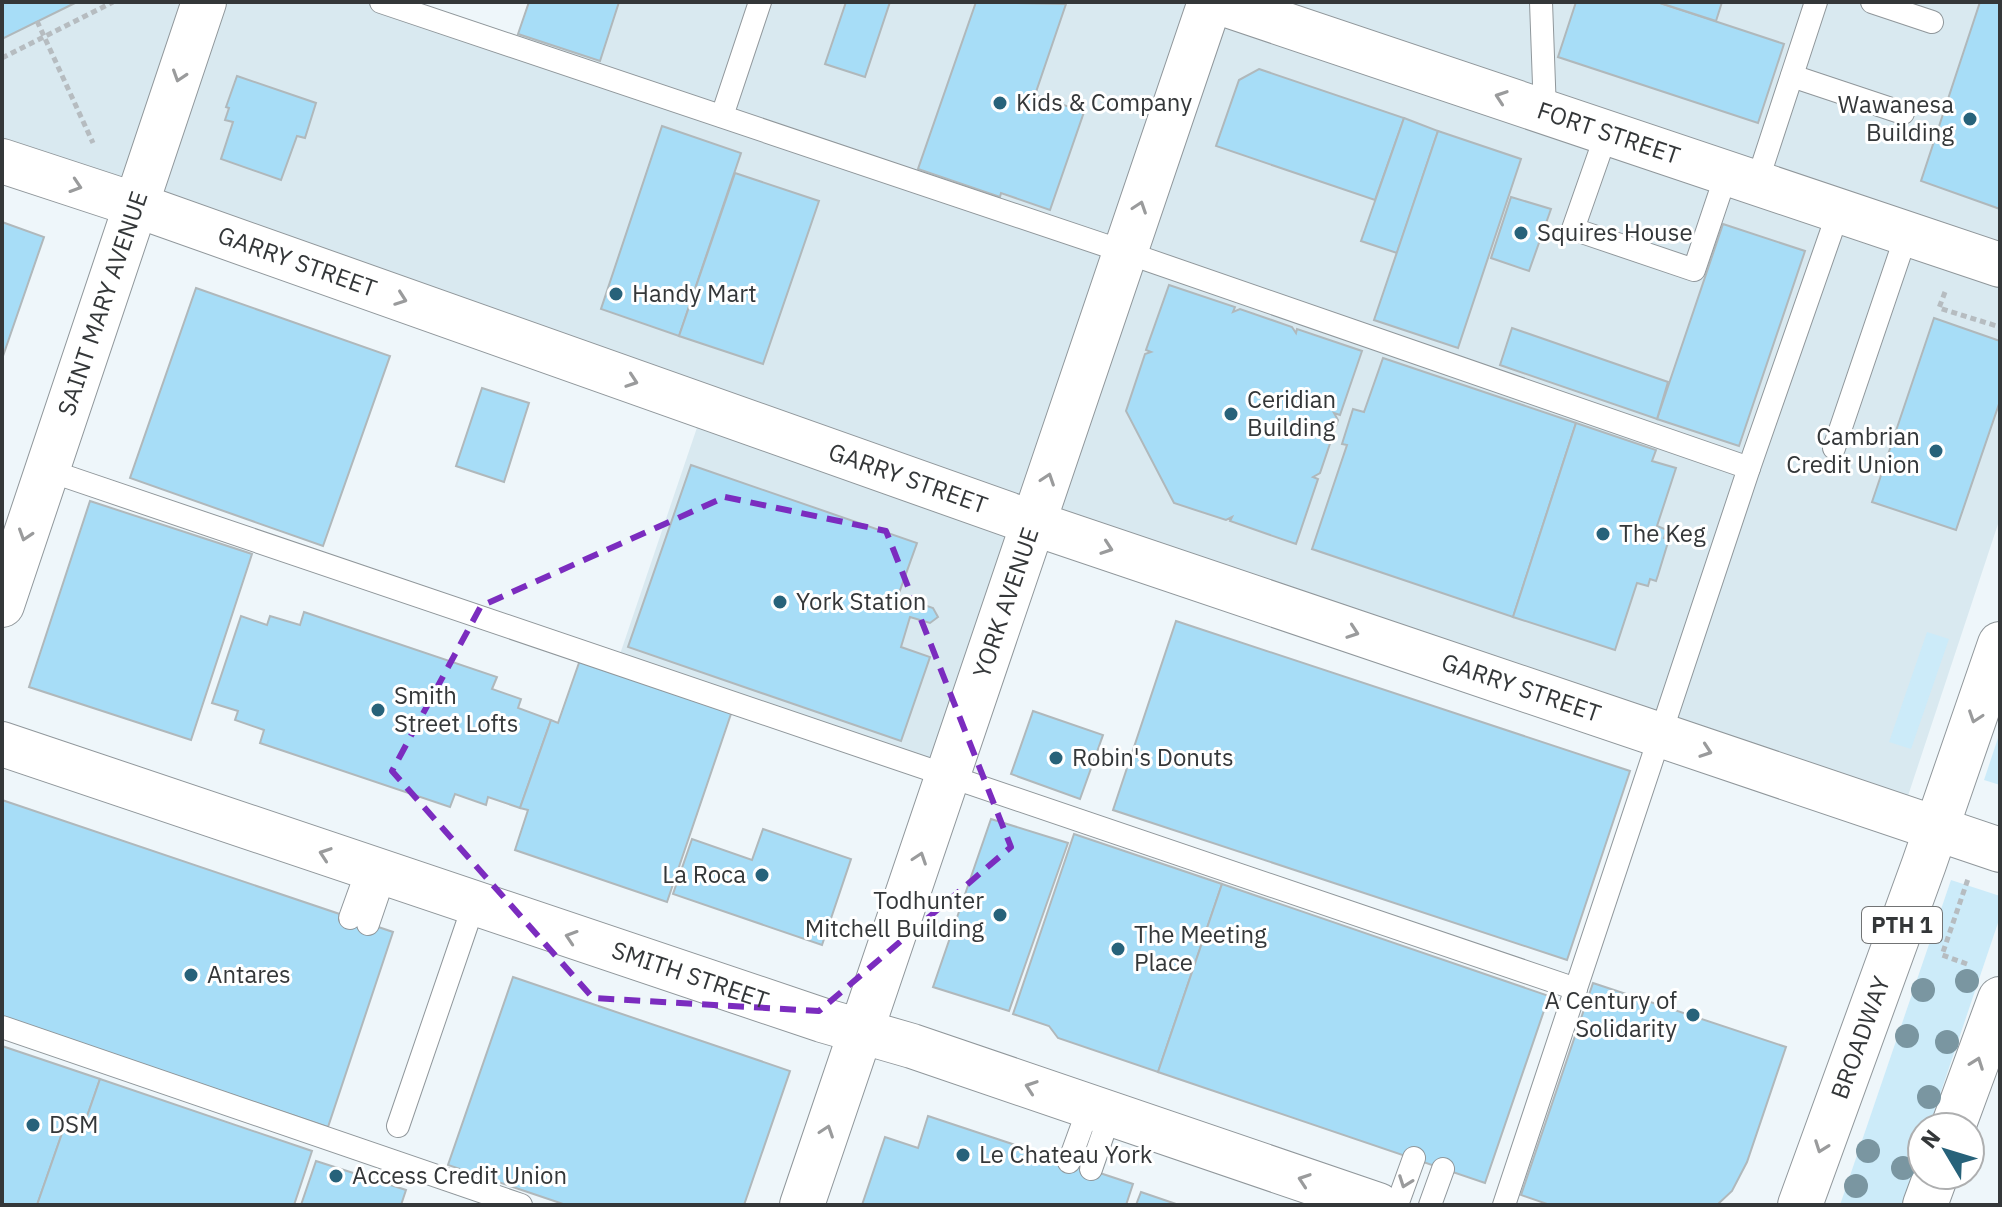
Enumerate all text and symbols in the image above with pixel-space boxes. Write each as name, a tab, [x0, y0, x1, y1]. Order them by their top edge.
one-way arrow	[172, 69, 188, 82]
place label: Kids & Company	[1016, 86, 1192, 118]
place label: Wawanesa Building	[1838, 88, 1954, 148]
one-way arrow	[1495, 91, 1509, 107]
marker: Kids & Company	[991, 94, 1009, 112]
street label: FORT STREET	[1533, 94, 1685, 171]
marker: Wawanesa Building	[1961, 110, 1979, 128]
one-way arrow	[68, 177, 82, 193]
street label: SAINT MARY AVENUE	[50, 187, 155, 420]
one-way arrow	[1131, 200, 1147, 214]
place label: Squires House	[1537, 216, 1693, 248]
street label: GARRY STREET	[214, 218, 381, 304]
marker: Squires House	[1512, 224, 1530, 242]
place label: Handy Mart	[632, 277, 757, 309]
marker: Handy Mart	[607, 285, 625, 303]
one-way arrow	[393, 289, 407, 306]
one-way arrow	[624, 371, 638, 388]
place label: Ceridian Building	[1247, 383, 1336, 443]
marker: Ceridian Building	[1222, 405, 1240, 423]
place label: Cambrian Credit Union	[1786, 420, 1920, 480]
street label: GARRY STREET	[824, 435, 992, 521]
marker: Cambrian Credit Union	[1927, 442, 1945, 460]
one-way arrow	[1038, 473, 1054, 487]
place label: The Keg	[1619, 517, 1706, 549]
street label: YORK AVENUE	[965, 523, 1046, 682]
marker: The Keg	[1594, 525, 1612, 543]
one-way arrow	[19, 527, 35, 541]
one-way arrow	[1099, 539, 1113, 555]
place label: York Station	[796, 585, 926, 617]
marker: York Station	[771, 593, 789, 611]
one-way arrow	[1345, 622, 1359, 638]
street label: GARRY STREET	[1438, 645, 1606, 729]
place label: Smith Street Lofts	[394, 679, 518, 739]
marker: Smith Street Lofts	[369, 701, 387, 719]
one-way arrow	[1968, 710, 1984, 724]
place label: Robin's Donuts	[1072, 741, 1234, 773]
one-way arrow	[1698, 741, 1712, 757]
marker: Robin's Donuts	[1047, 749, 1065, 767]
one-way arrow	[319, 847, 333, 863]
one-way arrow	[910, 852, 926, 866]
place label: La Roca	[662, 858, 746, 890]
marker: La Roca	[753, 866, 771, 884]
place label: Todhunter Mitchell Building	[805, 884, 984, 944]
marker: Todhunter Mitchell Building	[991, 906, 1009, 924]
road number: PTH 1	[1862, 907, 1942, 943]
place label: The Meeting Place	[1134, 918, 1267, 978]
one-way arrow	[565, 930, 579, 946]
street label: SMITH STREET	[608, 933, 773, 1016]
marker: The Meeting Place	[1109, 940, 1127, 958]
place label: Antares	[207, 958, 291, 990]
marker: Antares	[182, 966, 200, 984]
street label: BROADWAY	[1823, 971, 1897, 1103]
place label: A Century of Solidarity	[1544, 984, 1677, 1044]
marker: A Century of Solidarity	[1684, 1006, 1702, 1024]
one-way arrow	[1967, 1057, 1983, 1071]
one-way arrow	[1025, 1080, 1039, 1096]
place label: DSM	[49, 1108, 99, 1140]
north arrow	[1906, 1111, 1986, 1191]
marker: DSM	[24, 1116, 42, 1134]
text: N	[1914, 1123, 1946, 1154]
one-way arrow	[818, 1125, 834, 1139]
place label: Le Chateau York	[979, 1138, 1153, 1170]
one-way arrow	[1814, 1139, 1831, 1153]
marker: Le Chateau York	[954, 1146, 972, 1164]
place label: Access Credit Union	[352, 1159, 567, 1191]
marker: Access Credit Union	[327, 1167, 345, 1185]
one-way arrow	[1298, 1173, 1312, 1189]
one-way arrow	[1398, 1174, 1415, 1188]

